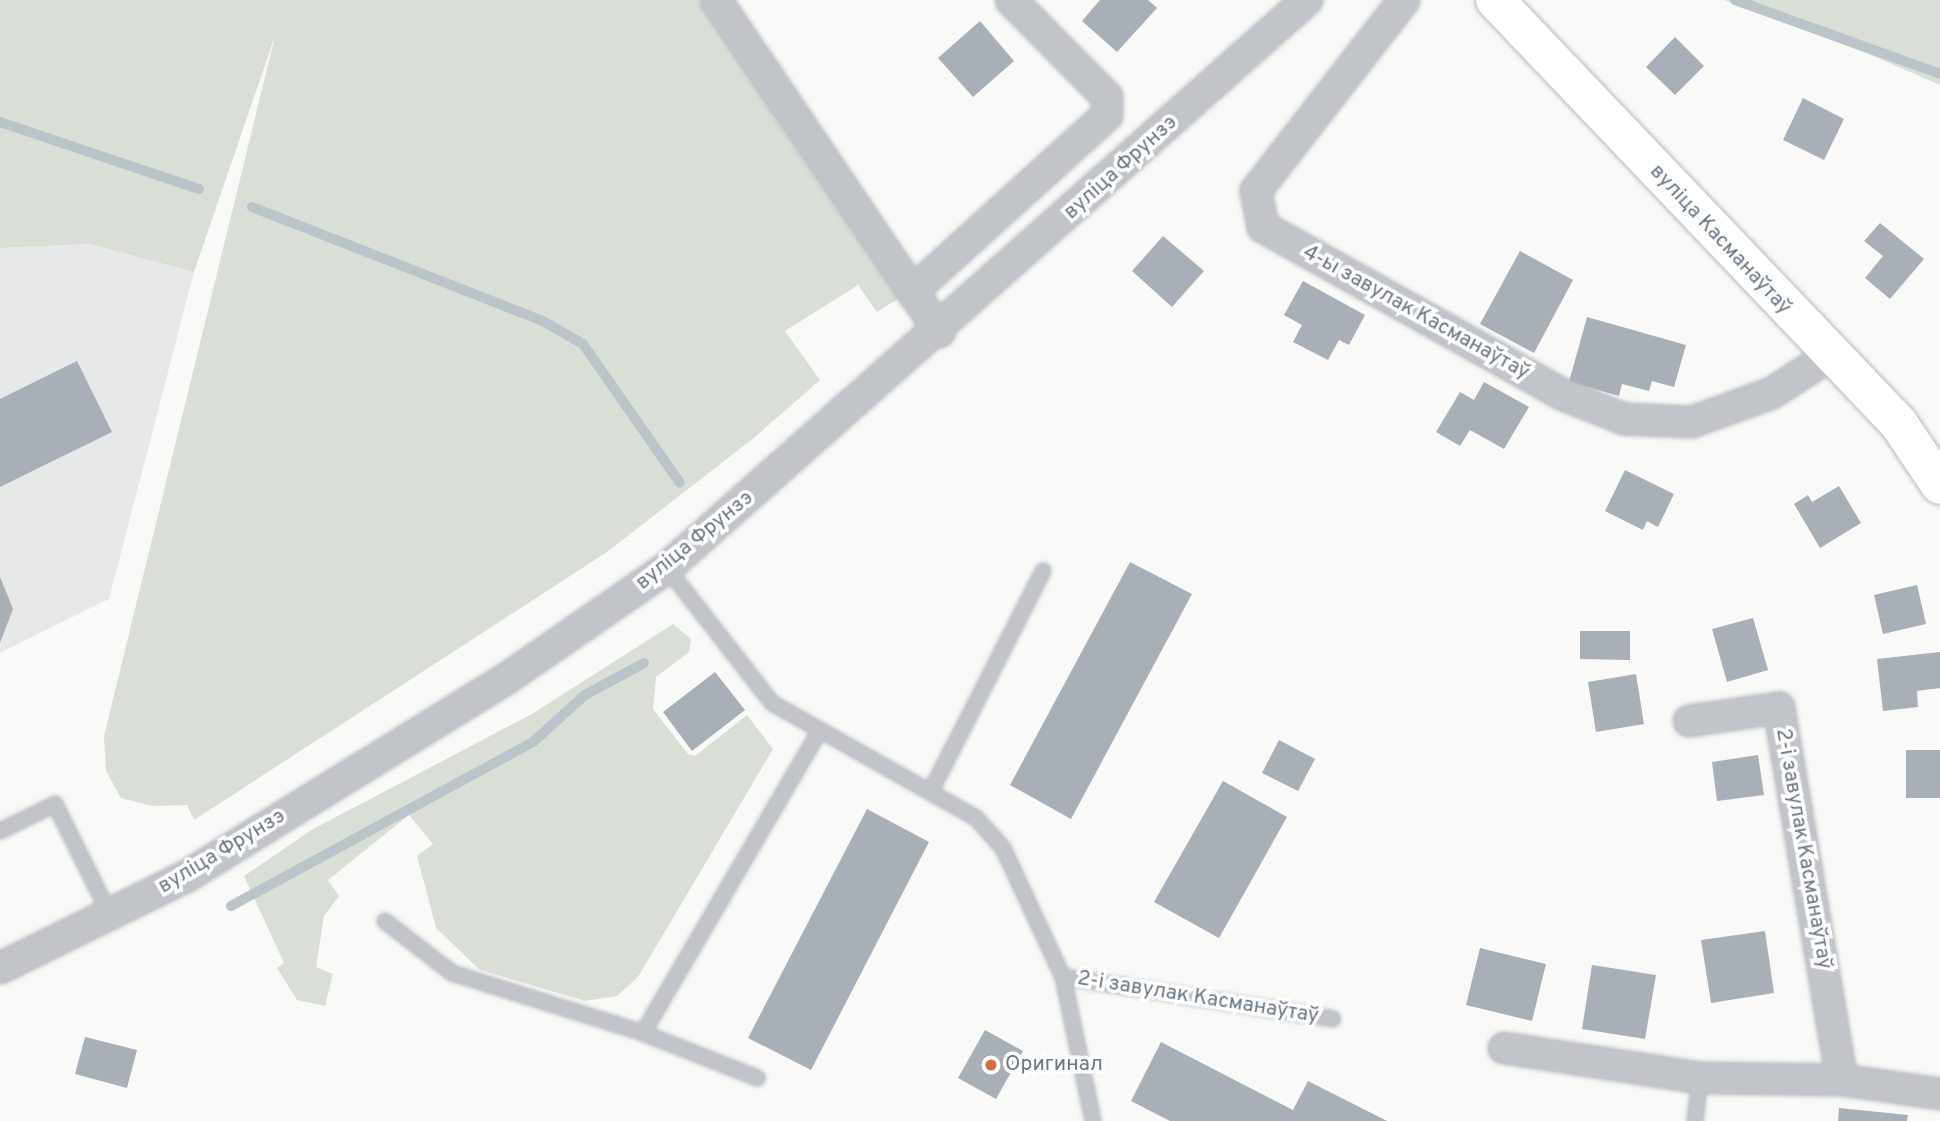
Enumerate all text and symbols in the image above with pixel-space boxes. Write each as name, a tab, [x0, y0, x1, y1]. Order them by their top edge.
street label: вуліца Фрунзэ	[1059, 111, 1183, 225]
street label: вуліца Касманаўтаў	[1644, 160, 1796, 320]
street label: 4-ы завулак Касманаўтаў	[1298, 240, 1534, 386]
street label: вуліца Фрунзэ	[631, 486, 759, 596]
street label: 2-і завулак Касманаўтаў	[1769, 727, 1837, 971]
street label: вуліца Фрунзэ	[154, 804, 290, 900]
street label: 2-і завулак Касманаўтаў	[1075, 966, 1321, 1030]
place label: Оригинал	[1005, 1052, 1103, 1078]
marker: Оригинал	[983, 1057, 999, 1073]

